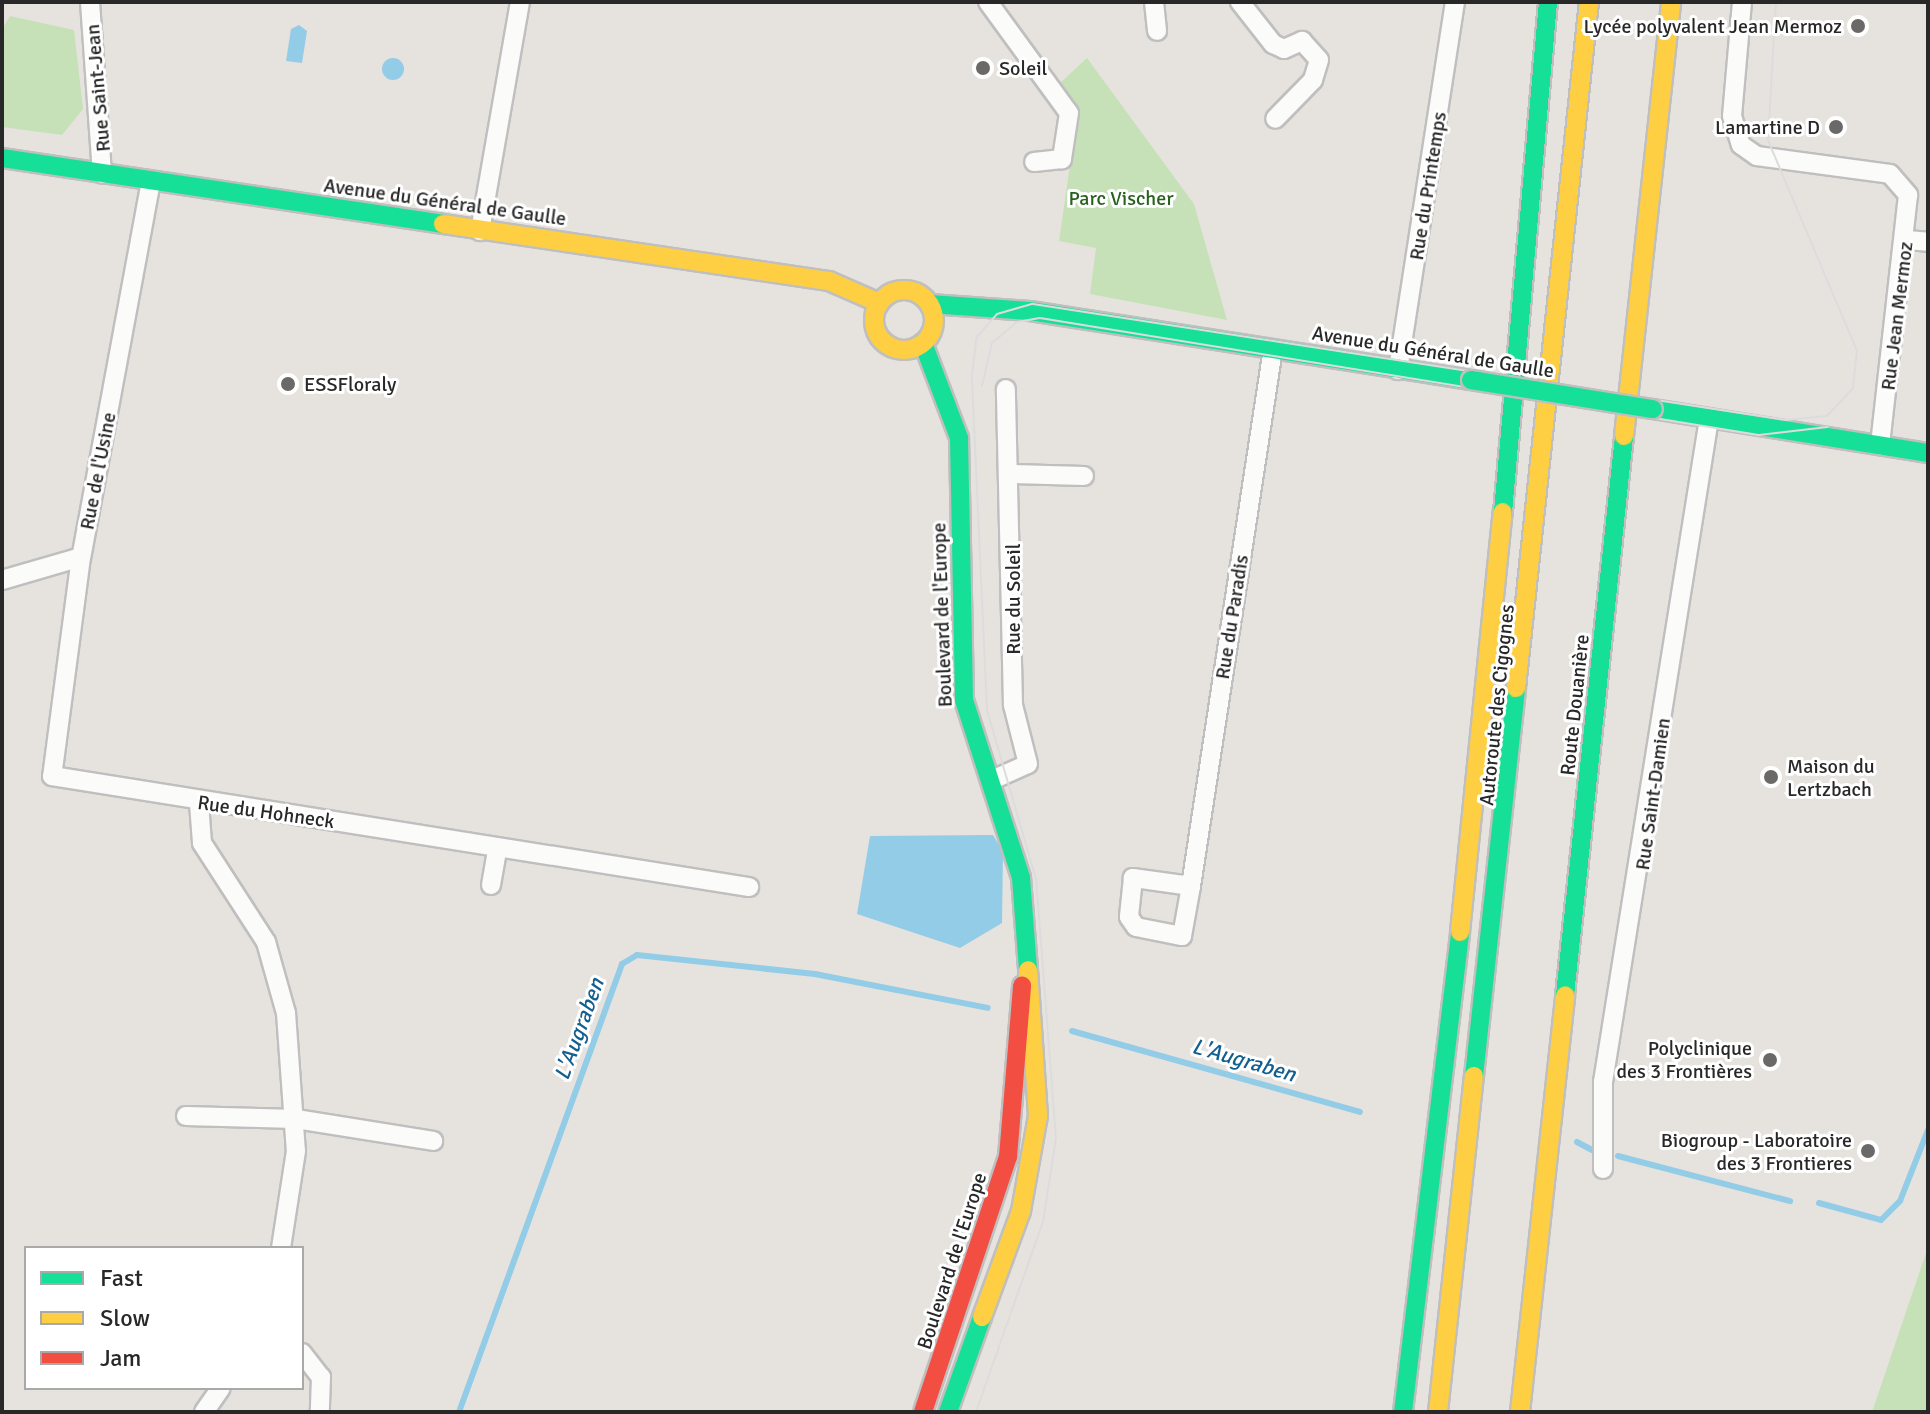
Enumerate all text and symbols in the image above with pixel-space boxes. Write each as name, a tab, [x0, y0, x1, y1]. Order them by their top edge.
place label: Lycée polyvalent Jean Mermoz	[1584, 14, 1842, 38]
marker: Lycée polyvalent Jean Mermoz	[1849, 17, 1867, 35]
street label: Rue Saint-Jean	[80, 23, 116, 153]
place label: Soleil	[999, 56, 1047, 80]
marker: Soleil	[974, 59, 992, 77]
street label: Rue du Printemps	[1404, 110, 1452, 262]
place label: Lamartine D	[1715, 115, 1820, 139]
marker: Lamartine D	[1827, 118, 1845, 136]
street label: Avenue du Général de Gaulle	[322, 173, 568, 231]
park label: Parc Vischer	[1068, 186, 1174, 210]
street label: Rue Jean Mermoz	[1876, 240, 1918, 392]
street label: Avenue du Général de Gaulle	[1310, 321, 1556, 383]
place label: ESSFloraly	[304, 372, 396, 396]
marker: ESSFloraly	[279, 375, 297, 393]
street label: Rue de l'Usine	[75, 410, 121, 532]
street label: Boulevard de l'Europe	[927, 522, 957, 708]
street label: Rue du Soleil	[1001, 543, 1025, 655]
street label: Rue du Paradis	[1210, 553, 1254, 681]
street label: Autoroute des Cigognes	[1474, 603, 1520, 807]
street label: Route Douanière	[1556, 633, 1594, 777]
street label: Rue Saint-Damien	[1630, 716, 1676, 872]
place label: Maison du Lertzbach	[1787, 754, 1875, 801]
marker: Maison du Lertzbach	[1762, 768, 1780, 786]
street label: Rue du Hohneck	[196, 791, 336, 833]
water label: L'Augraben	[548, 975, 610, 1083]
water label: L'Augraben	[1189, 1033, 1299, 1087]
place label: Polyclinique des 3 Frontières	[1616, 1036, 1752, 1083]
marker: Polyclinique des 3 Frontières	[1759, 1049, 1781, 1071]
place label: Biogroup - Laboratoire des 3 Frontieres	[1661, 1128, 1852, 1175]
marker: Biogroup - Laboratoire des 3 Frontieres	[1859, 1142, 1877, 1160]
street label: Boulevard de l'Europe	[912, 1169, 992, 1353]
legend	[24, 1246, 304, 1390]
text: Fast	[100, 1263, 143, 1293]
text: Slow	[100, 1303, 150, 1333]
text: Jam	[100, 1343, 141, 1373]

